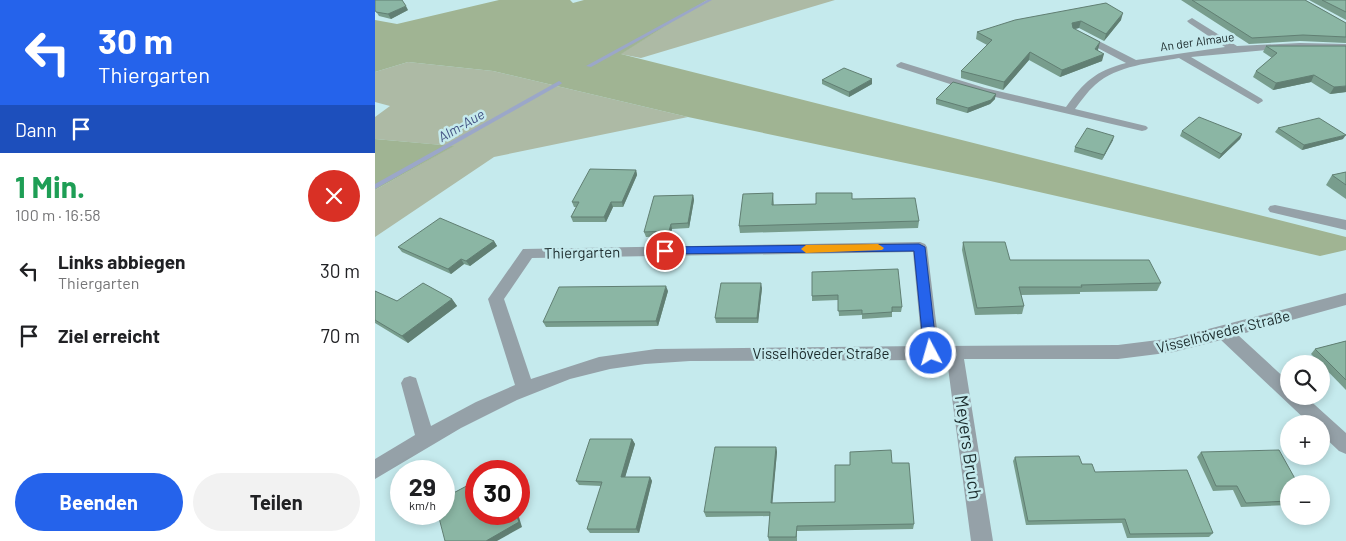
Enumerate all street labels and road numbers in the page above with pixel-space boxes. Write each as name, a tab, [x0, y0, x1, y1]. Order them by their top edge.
street label: An der Almaue	[1159, 29, 1235, 53]
street label: Thiergarten	[544, 242, 620, 262]
street label: Visselhöveder Straße	[1154, 306, 1292, 356]
street label: Visselhöveder Straße	[752, 344, 890, 362]
street label: Meyers Bruch	[951, 393, 987, 501]

